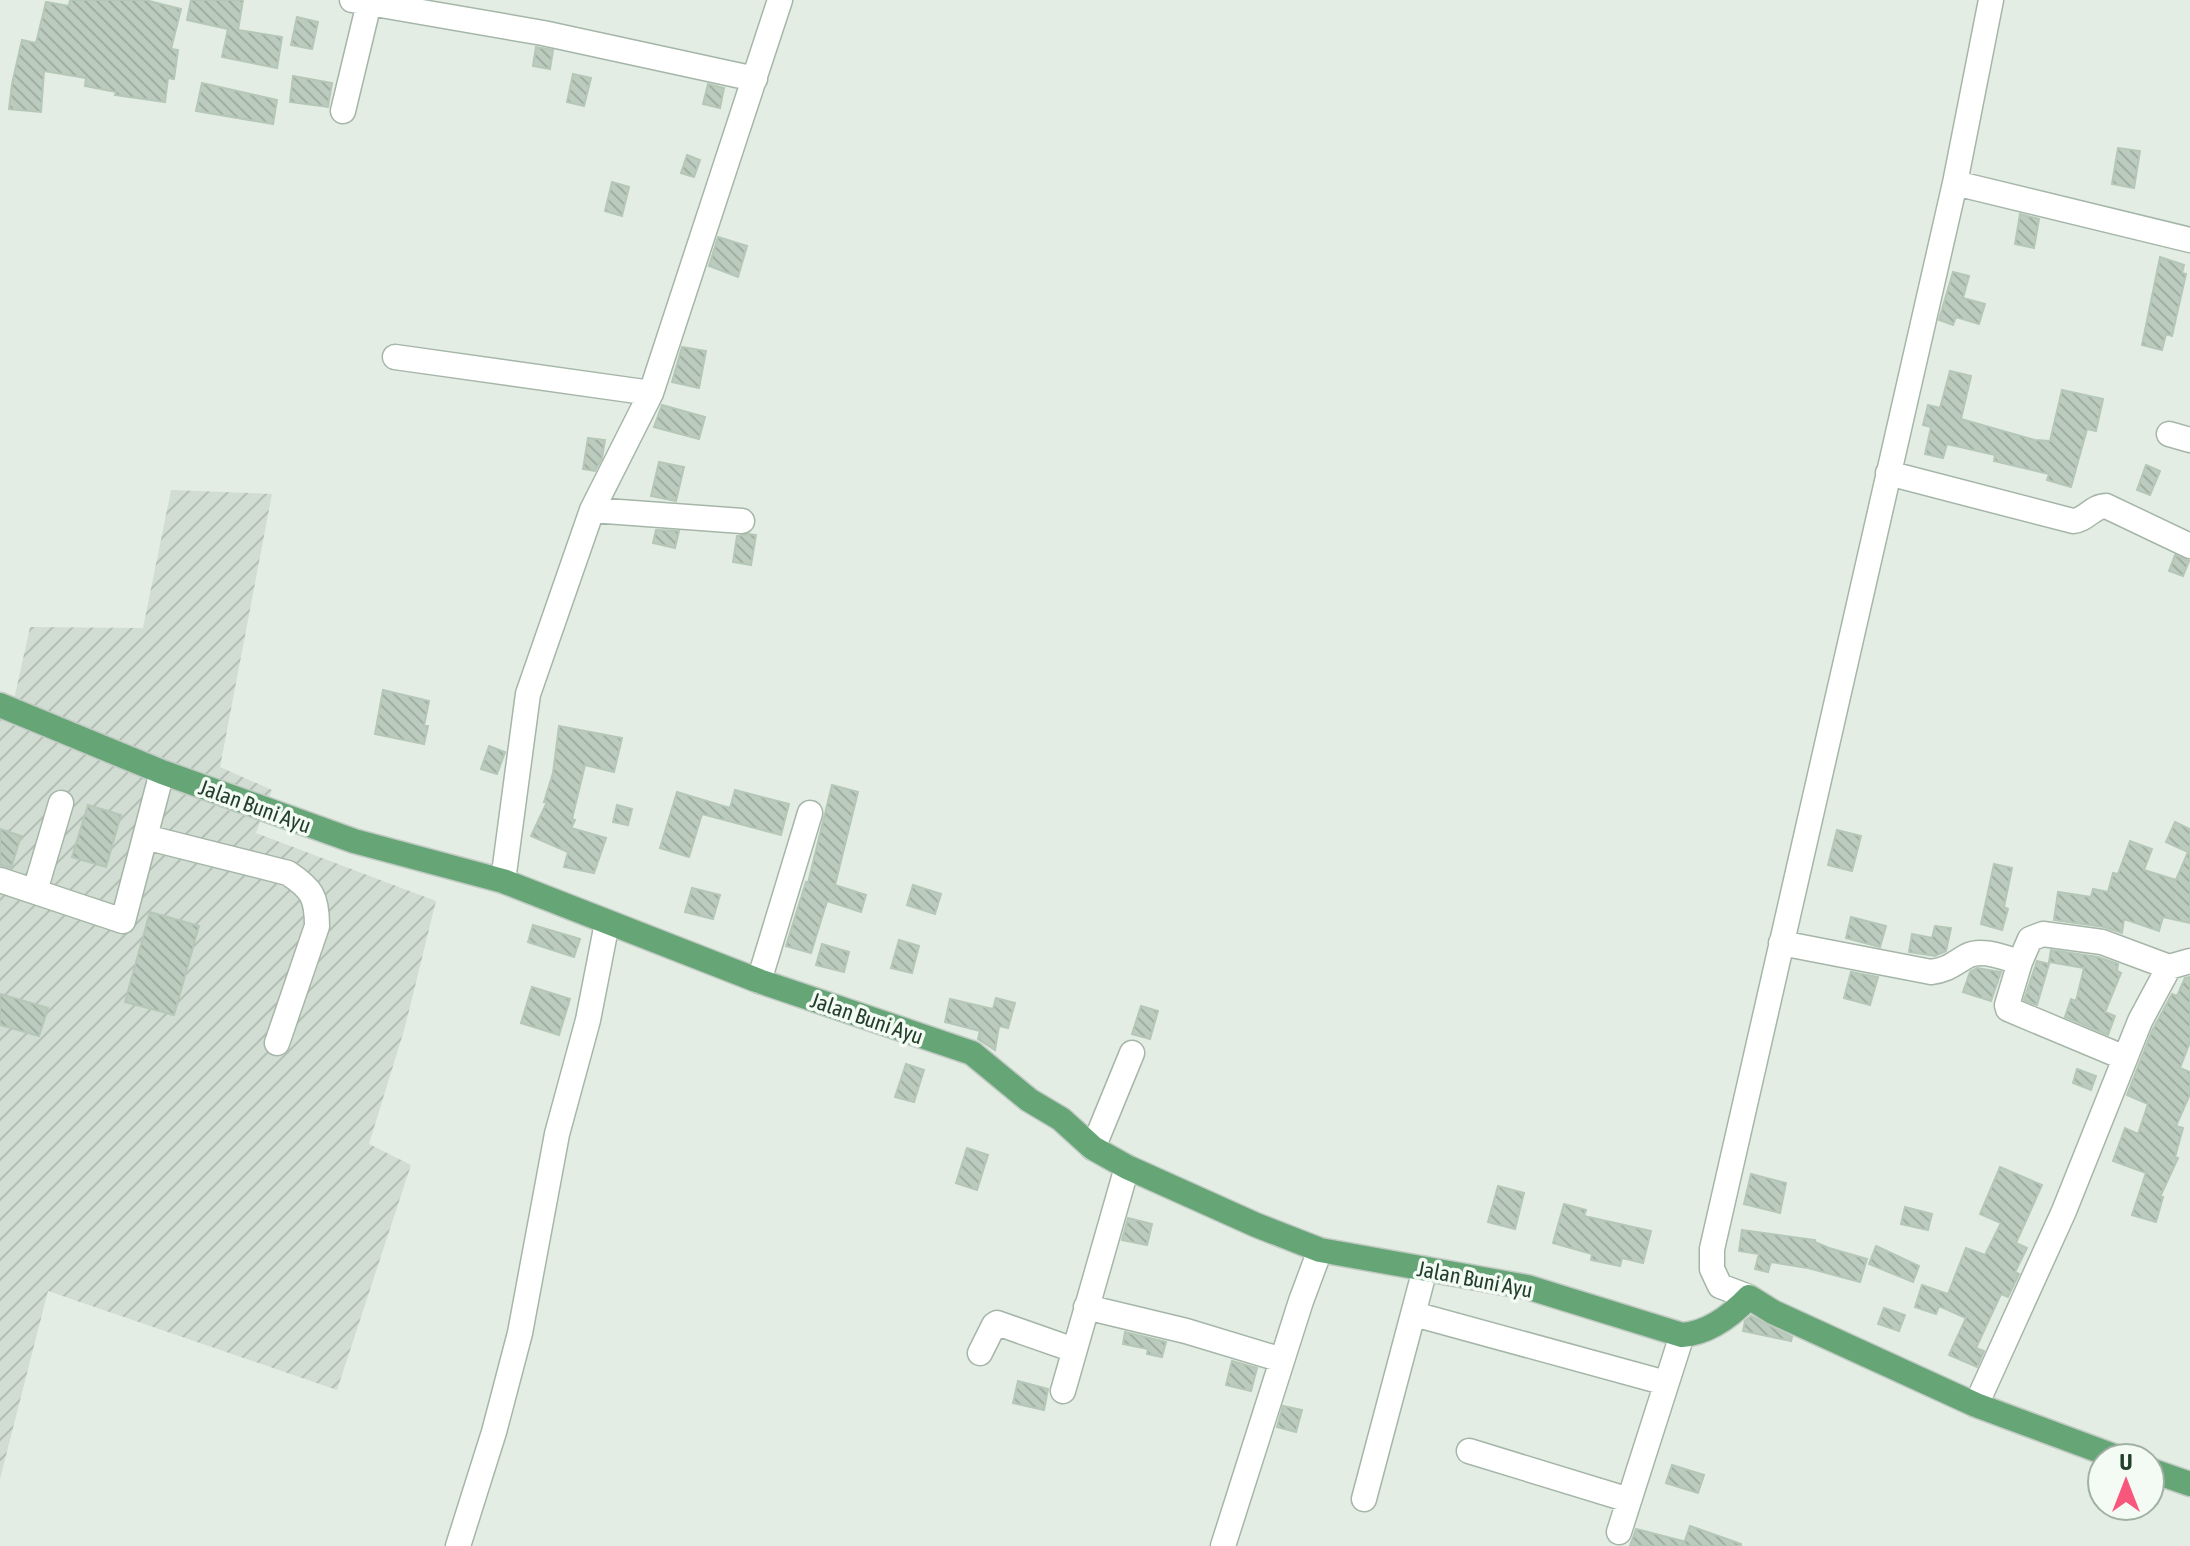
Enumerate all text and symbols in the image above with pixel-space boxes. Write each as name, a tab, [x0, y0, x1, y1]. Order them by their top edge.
street label: Jalan Buni Ayu	[195, 774, 315, 838]
street label: Jalan Buni Ayu	[807, 987, 927, 1049]
street label: Jalan Buni Ayu	[1415, 1255, 1535, 1303]
north arrow	[2086, 1442, 2166, 1522]
text: U	[2120, 1449, 2132, 1475]

